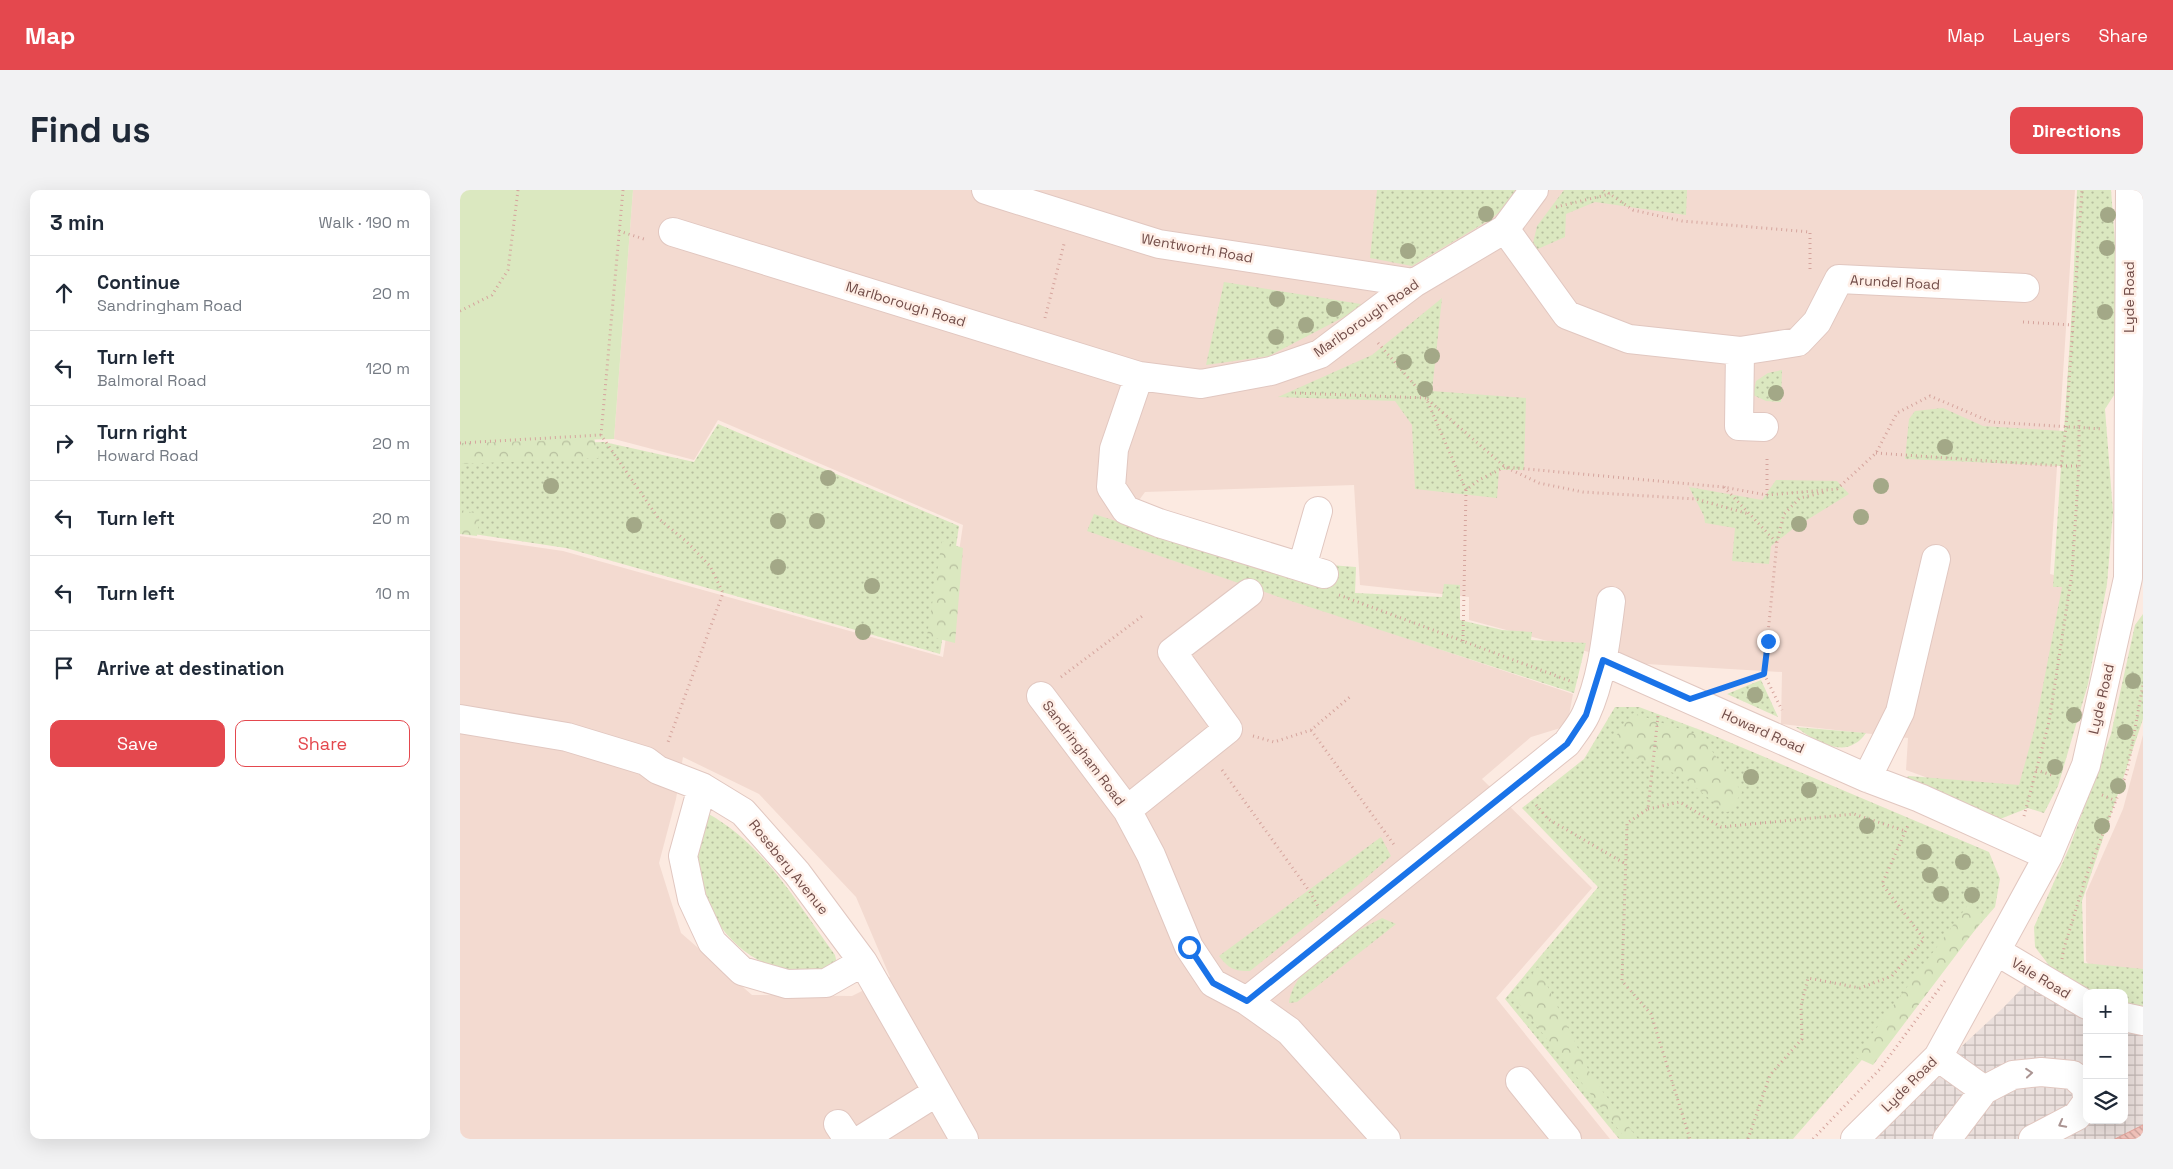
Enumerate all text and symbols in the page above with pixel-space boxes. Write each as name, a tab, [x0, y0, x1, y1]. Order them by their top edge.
text: Map	[25, 20, 75, 51]
text: Map	[1947, 24, 1985, 47]
text: Layers	[2013, 24, 2070, 47]
text: Share	[2098, 24, 2148, 47]
button: Directions	[2010, 107, 2143, 154]
text: Find us	[30, 108, 151, 152]
text: 3 min	[50, 209, 105, 236]
text: Walk · 190 m	[319, 212, 410, 233]
street label: Wentworth Road	[1140, 229, 1254, 267]
street label: Lyde Road	[2120, 261, 2138, 333]
text: Continue	[97, 270, 180, 295]
street label: Arundel Road	[1850, 271, 1940, 293]
street label: Marlborough Road	[1310, 275, 1422, 361]
street label: Marlborough Road	[844, 277, 968, 331]
icon: ahead	[50, 279, 78, 307]
text: 20 m	[372, 283, 410, 304]
text: Sandringham Road	[97, 295, 242, 316]
text: Turn left	[97, 345, 175, 370]
icon: left	[50, 354, 78, 382]
text: 120 m	[366, 358, 410, 379]
text: Balmoral Road	[97, 370, 207, 391]
text: Turn right	[97, 420, 187, 445]
icon: right	[50, 429, 78, 457]
text: 20 m	[372, 433, 410, 454]
text: Howard Road	[97, 445, 199, 466]
icon: left	[50, 504, 78, 532]
text: Turn left	[97, 506, 175, 531]
text: 20 m	[372, 508, 410, 529]
icon: left	[50, 579, 78, 607]
text: Turn left	[97, 581, 175, 606]
text: 10 m	[375, 583, 410, 604]
route end	[1757, 630, 1780, 653]
icon: arrive	[50, 654, 78, 682]
text: Arrive at destination	[97, 656, 285, 681]
street label: Lyde Road	[2084, 662, 2118, 736]
street label: Sandringham Road	[1039, 697, 1129, 809]
street label: Howard Road	[1719, 705, 1807, 757]
button: Save	[50, 720, 225, 767]
button: Share	[235, 720, 410, 767]
street label: Rosebery Avenue	[745, 816, 833, 918]
route start	[1178, 936, 1201, 959]
street label: Vale Road	[2008, 953, 2074, 1003]
map controls	[2083, 989, 2128, 1124]
button: +	[2083, 989, 2128, 1034]
button: −	[2083, 1034, 2128, 1079]
street label: Lyde Road	[1877, 1052, 1941, 1116]
one-way arrow	[2025, 1068, 2033, 1079]
button: layers	[2083, 1079, 2128, 1124]
one-way arrow	[2059, 1117, 2068, 1127]

